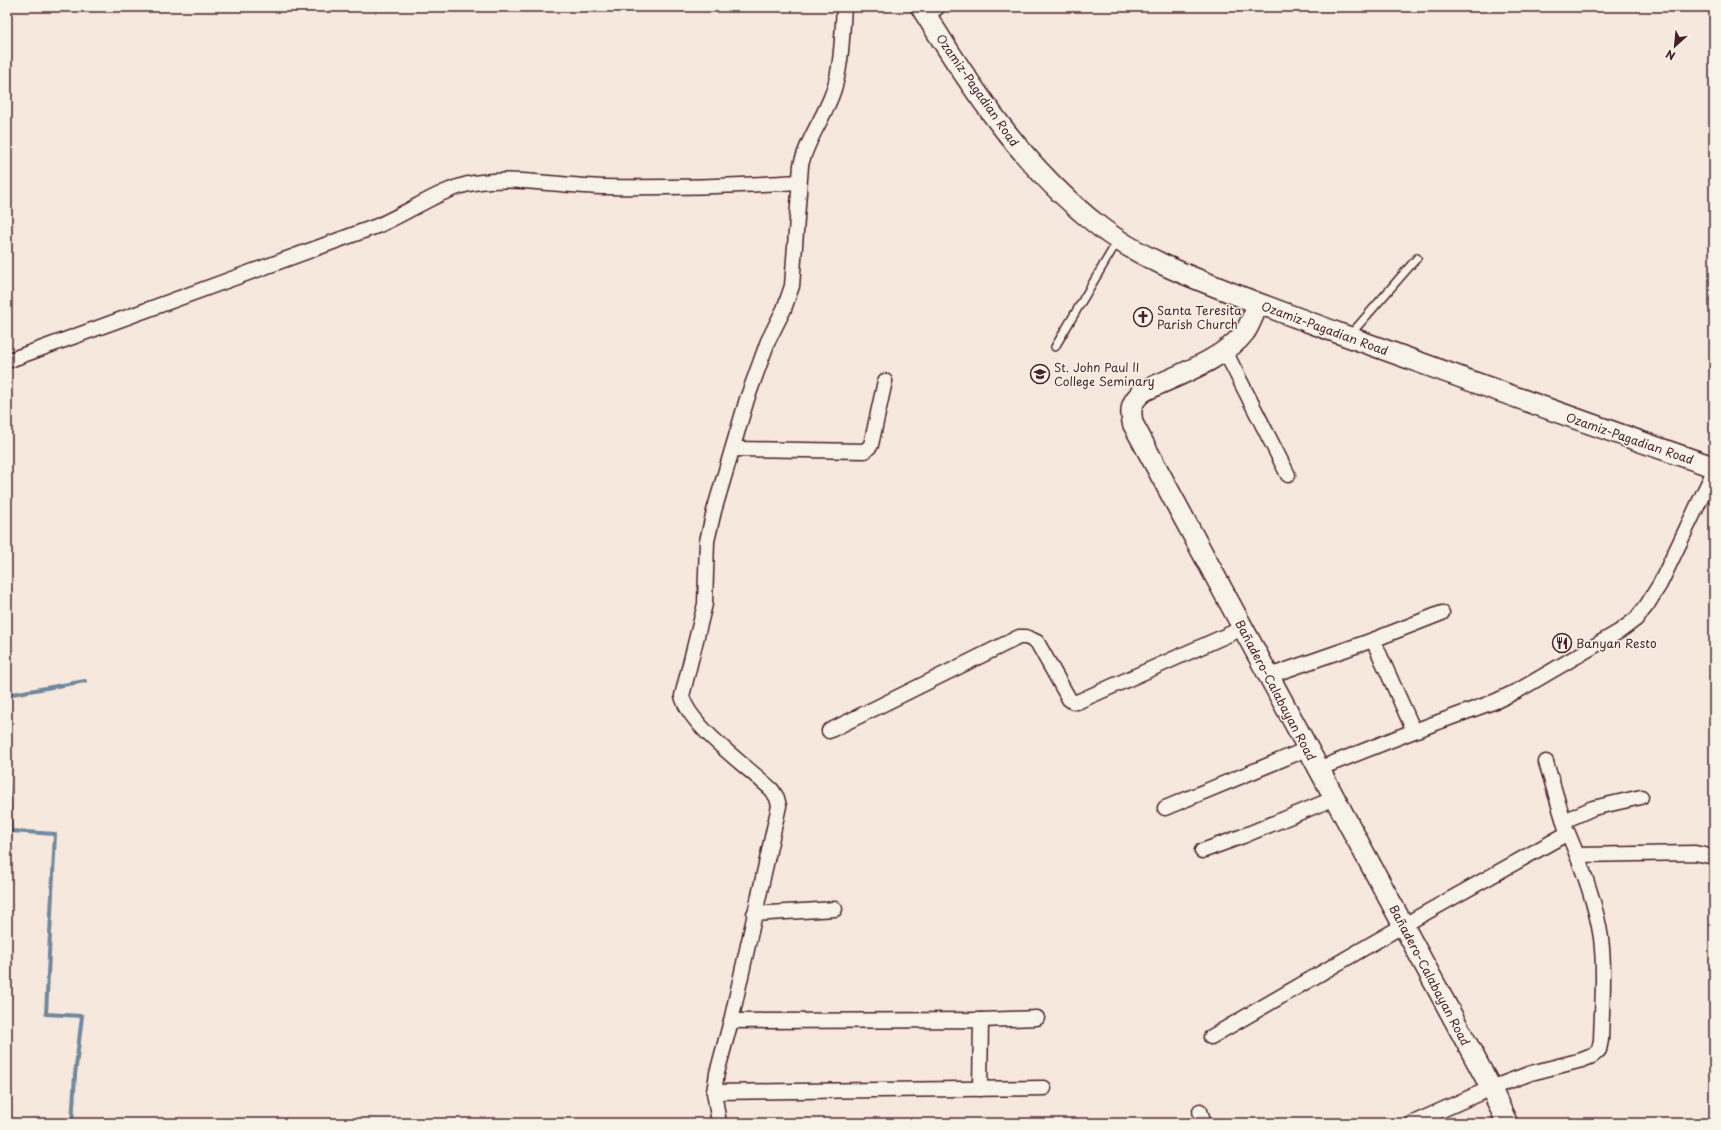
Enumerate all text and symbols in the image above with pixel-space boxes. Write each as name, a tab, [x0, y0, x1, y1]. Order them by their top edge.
north arrow	[1655, 26, 1695, 66]
street label: Ozamiz-Pagadian Road	[932, 30, 1024, 150]
text: N	[1662, 46, 1678, 65]
street label: Ozamiz-Pagadian Road	[1259, 297, 1391, 359]
place label: Santa Teresita Parish Church	[1157, 301, 1242, 333]
church icon: Santa Teresita Parish Church	[1132, 306, 1154, 328]
place label: St. John Paul II College Seminary	[1054, 358, 1155, 390]
school or university icon: St. John Paul II College Seminary	[1029, 363, 1051, 385]
street label: Ozamiz-Pagadian Road	[1564, 408, 1696, 468]
street label: Bañadero-Calabayan Road	[1231, 616, 1321, 764]
restaurant icon: Banyan Resto	[1551, 632, 1573, 654]
place label: Banyan Resto	[1576, 634, 1657, 652]
street label: Bañadero-Calabayan Road	[1385, 901, 1475, 1049]

